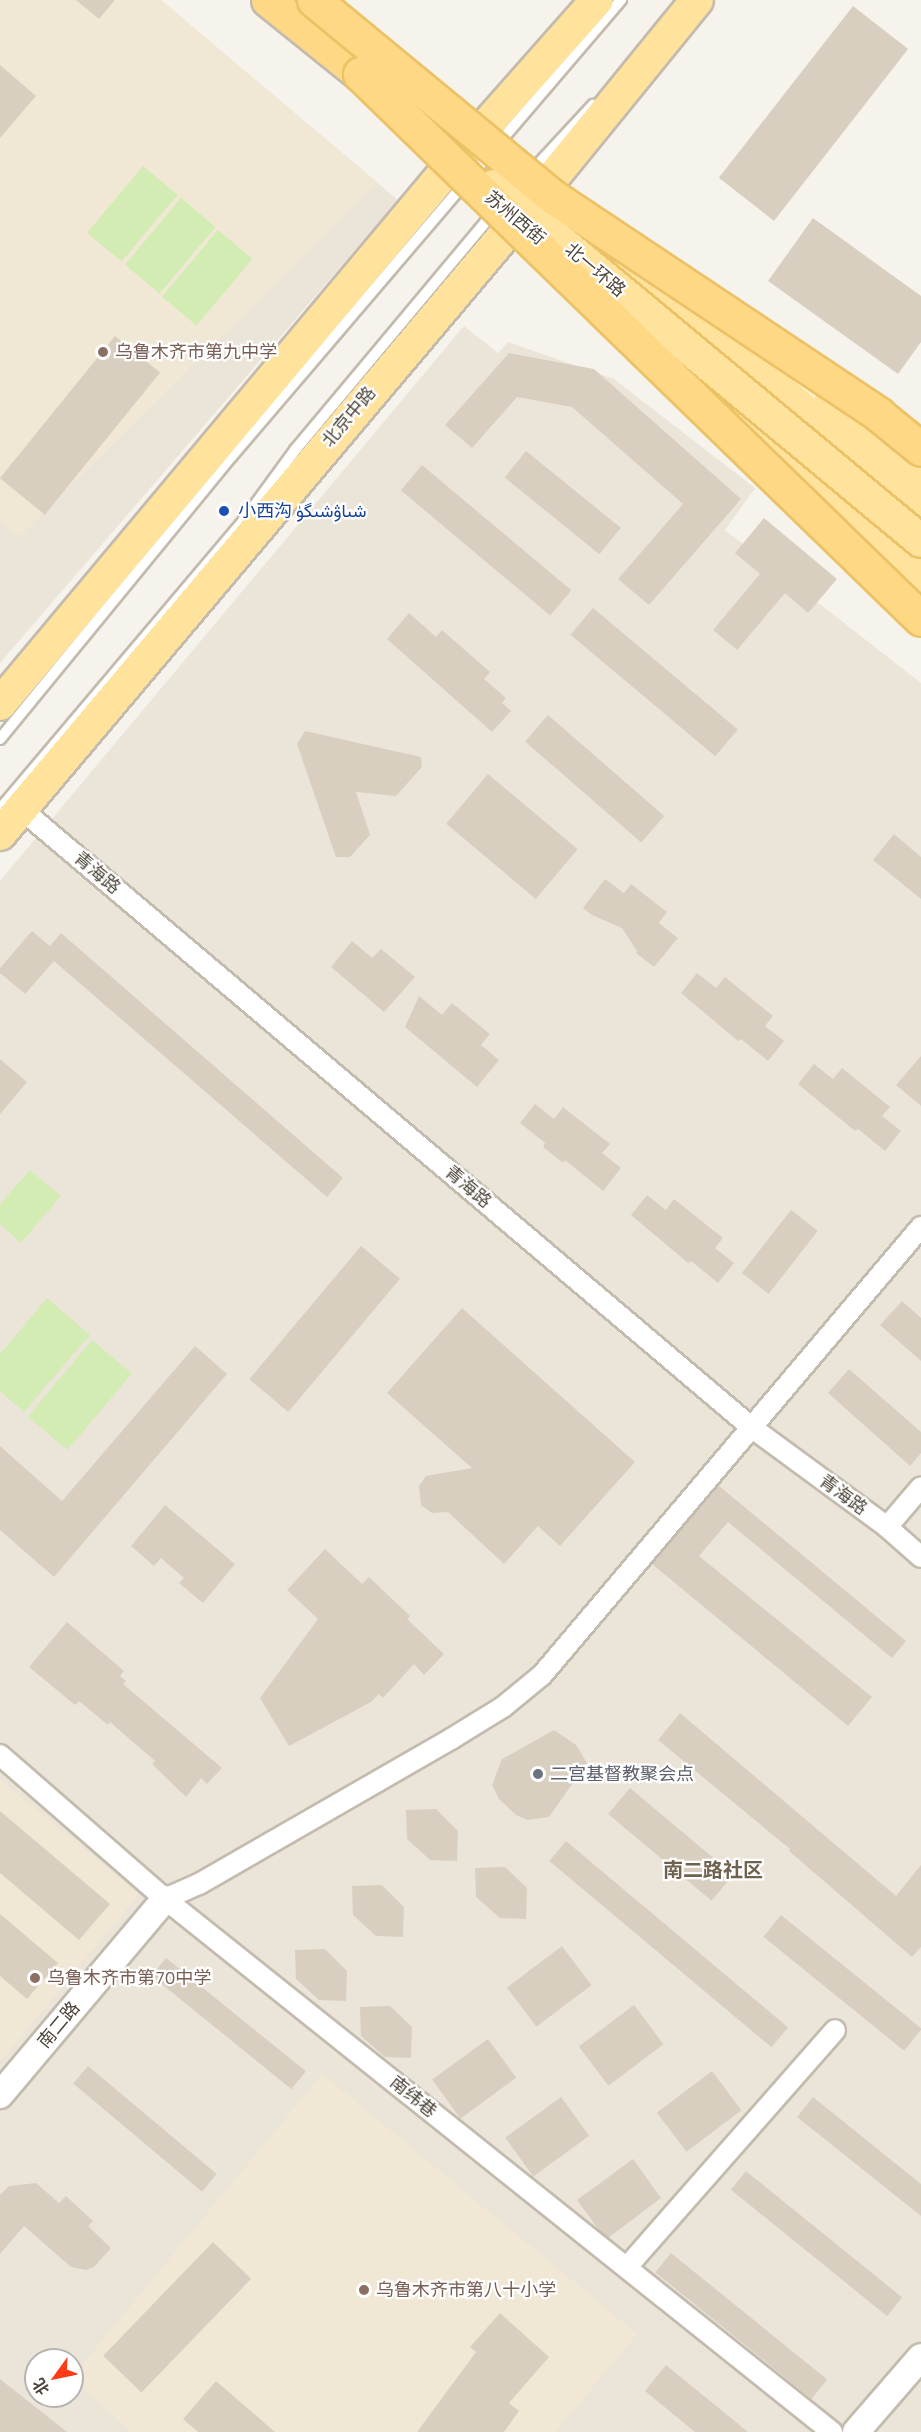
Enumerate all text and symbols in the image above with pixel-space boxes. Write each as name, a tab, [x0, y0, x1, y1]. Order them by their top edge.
street label: 苏州西街	[480, 187, 550, 249]
street label: 北一环路	[560, 239, 630, 301]
place label: 乌鲁木齐市第九中学	[115, 341, 277, 363]
marker: 乌鲁木齐市第九中学	[96, 345, 110, 359]
street label: 北京中路	[318, 382, 380, 452]
place label: 小西沟 شىاۋشىگۈ	[238, 500, 366, 522]
marker: 小西沟 شىاۋشىگۈ	[215, 502, 233, 520]
street label: 青海路	[69, 847, 125, 899]
street label: 青海路	[440, 1161, 496, 1213]
street label: 青海路	[815, 1470, 871, 1520]
place label: 二宫基督教聚会点	[550, 1763, 694, 1785]
marker: 二宫基督教聚会点	[531, 1767, 545, 1781]
district label: 南二路社区	[663, 1857, 763, 1881]
place label: 乌鲁木齐市第70中学	[47, 1967, 211, 1989]
marker: 乌鲁木齐市第70中学	[28, 1971, 42, 1985]
street label: 南二路	[33, 1997, 85, 2053]
street label: 南纬巷	[385, 2072, 441, 2122]
place label: 乌鲁木齐市第八十小学	[376, 2279, 556, 2301]
marker: 乌鲁木齐市第八十小学	[357, 2283, 371, 2297]
north arrow	[24, 2348, 84, 2408]
text: 北	[26, 2373, 55, 2400]

